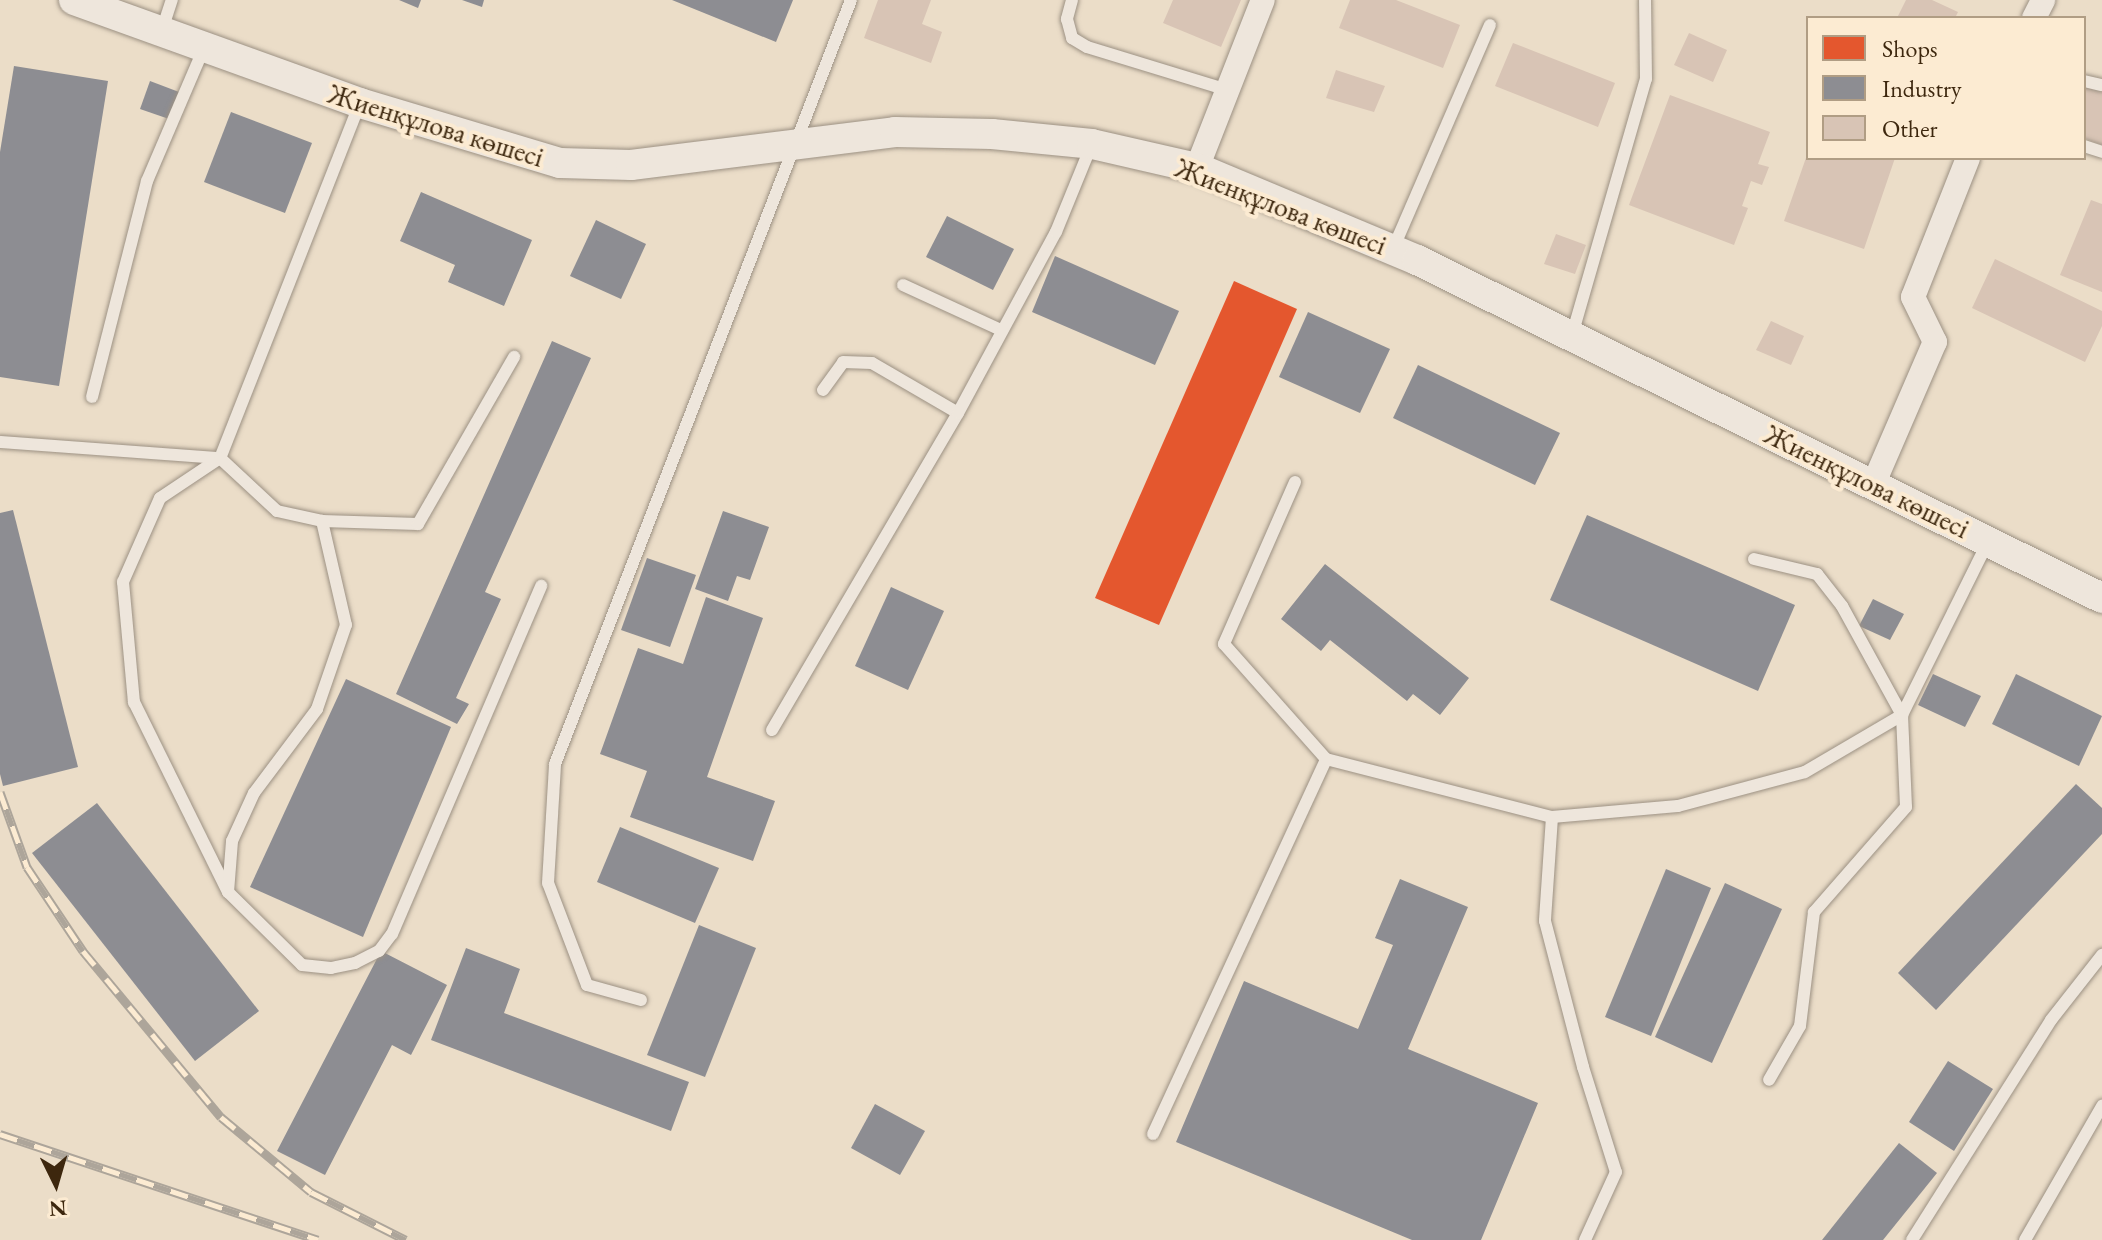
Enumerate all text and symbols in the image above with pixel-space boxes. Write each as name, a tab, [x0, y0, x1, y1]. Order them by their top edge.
legend	[1806, 16, 2086, 160]
text: Shops	[1882, 33, 1938, 64]
text: Industry	[1882, 73, 1961, 104]
street label: Жиенқұлова көшесі	[324, 76, 548, 174]
text: Other	[1882, 113, 1938, 144]
street label: Жиенқұлова көшесі	[1171, 150, 1391, 262]
street label: Жиенқұлова көшесі	[1759, 417, 1975, 545]
north arrow	[16, 1144, 96, 1224]
text: N	[48, 1193, 68, 1224]

